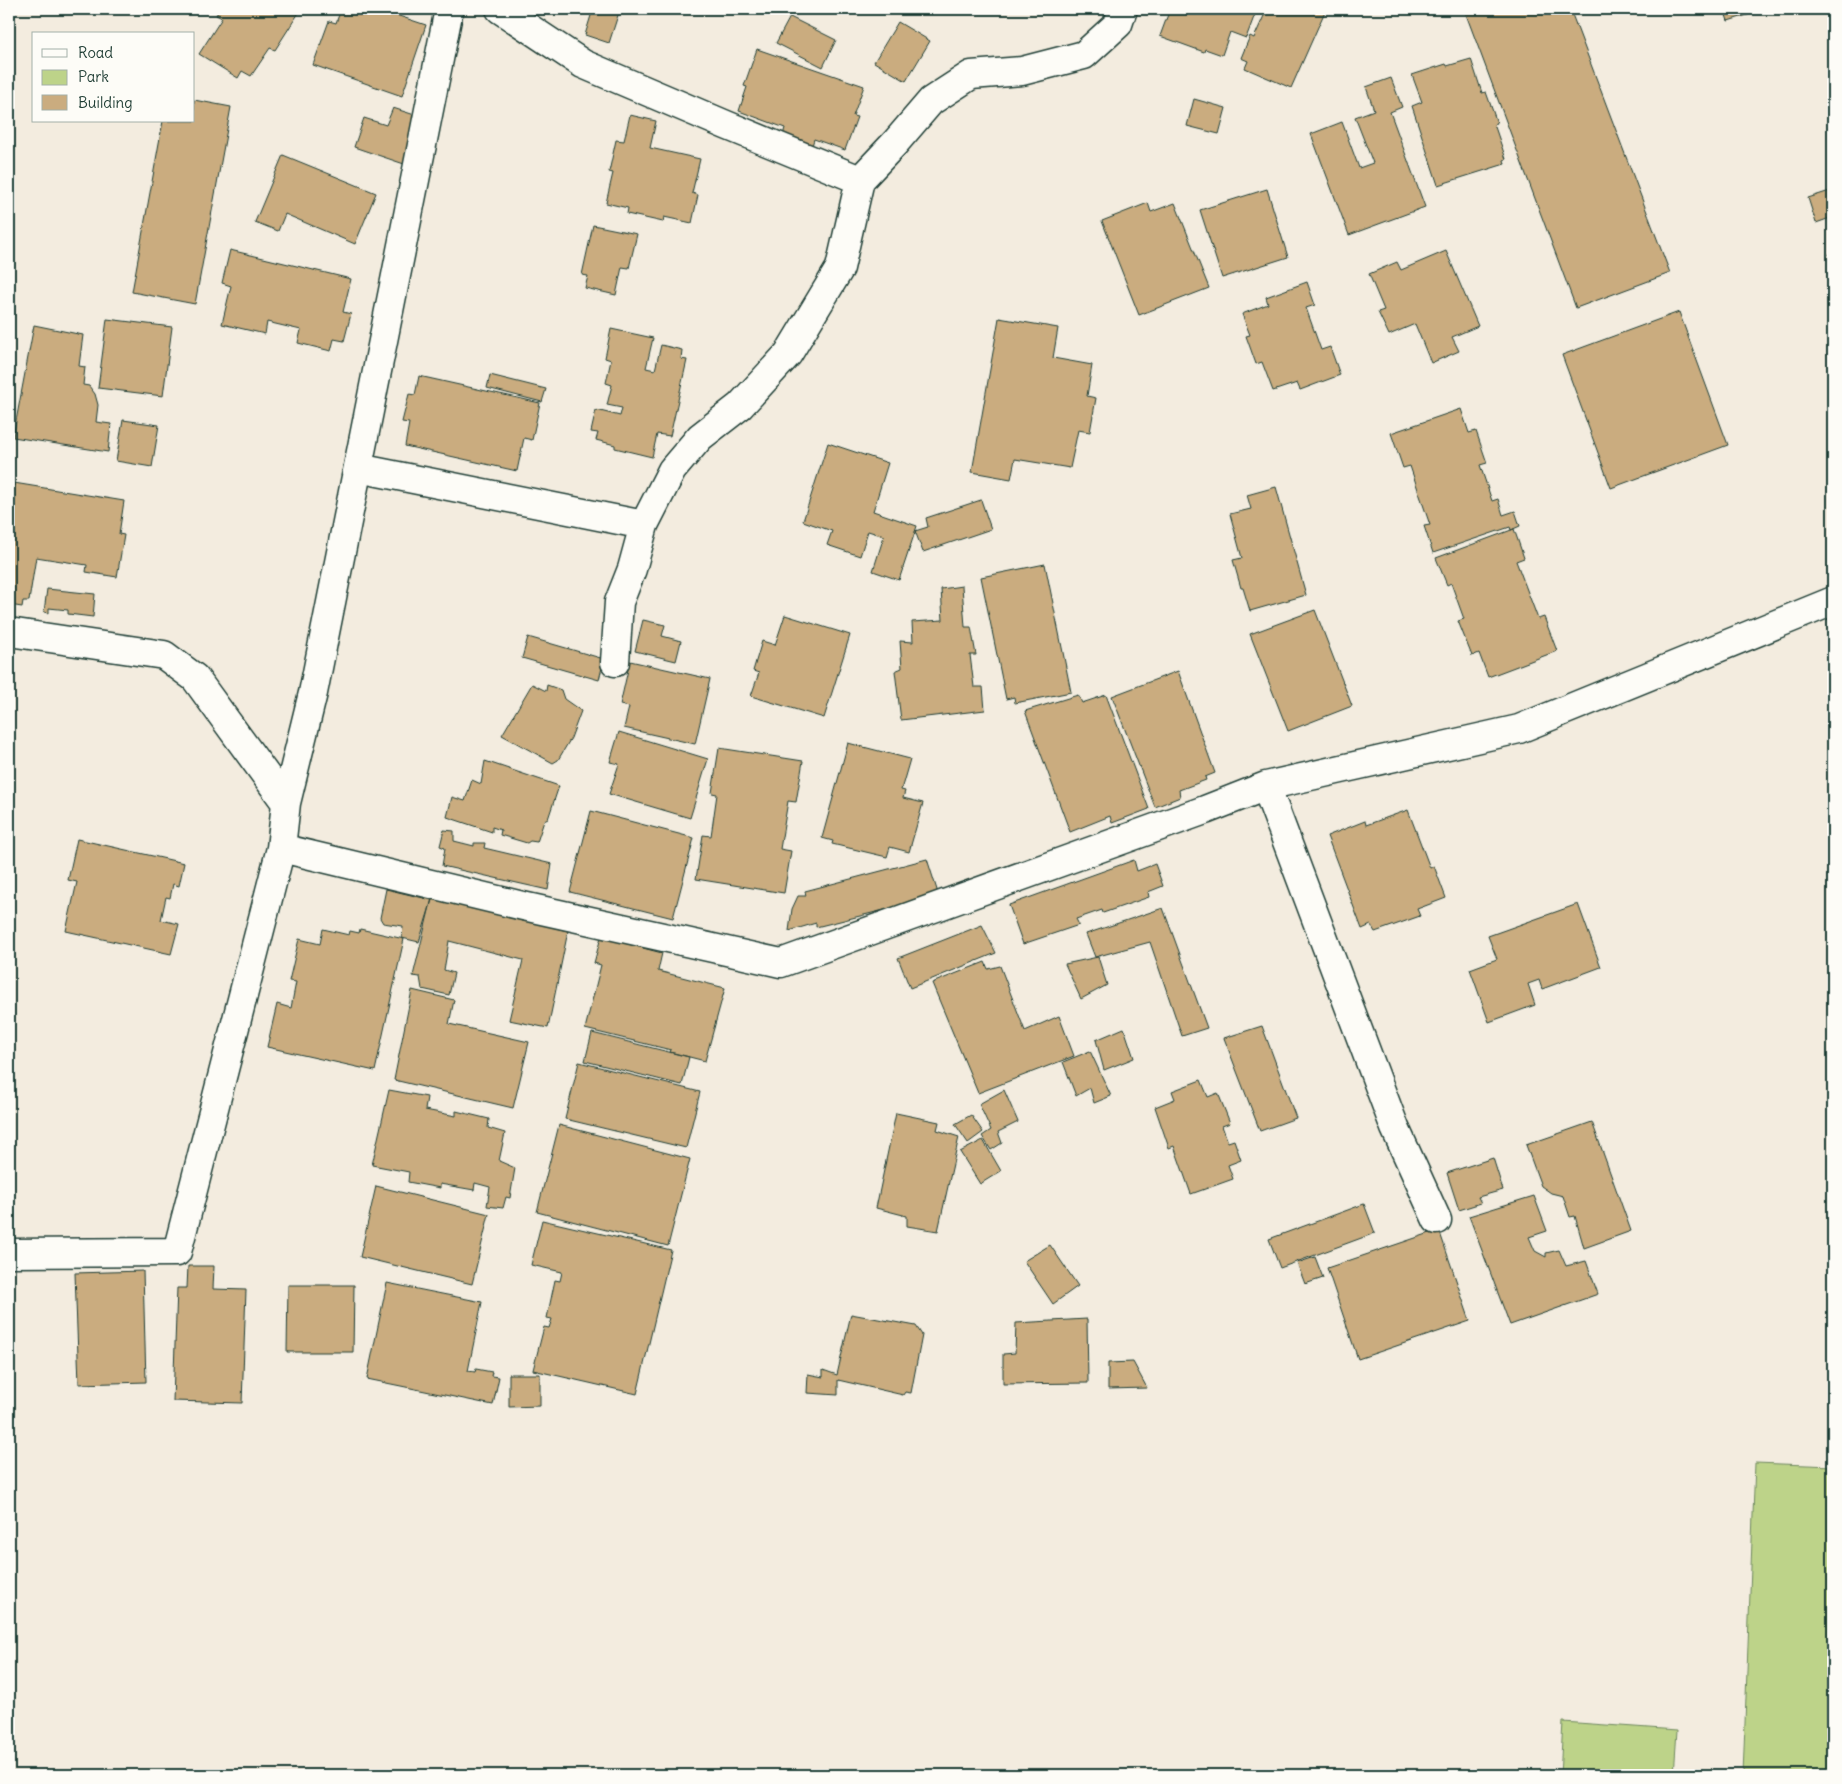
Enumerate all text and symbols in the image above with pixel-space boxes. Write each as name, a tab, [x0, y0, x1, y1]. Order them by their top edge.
legend	[32, 32, 195, 122]
text: Road	[78, 43, 113, 62]
text: Park	[78, 67, 109, 86]
text: Building	[78, 93, 133, 112]

